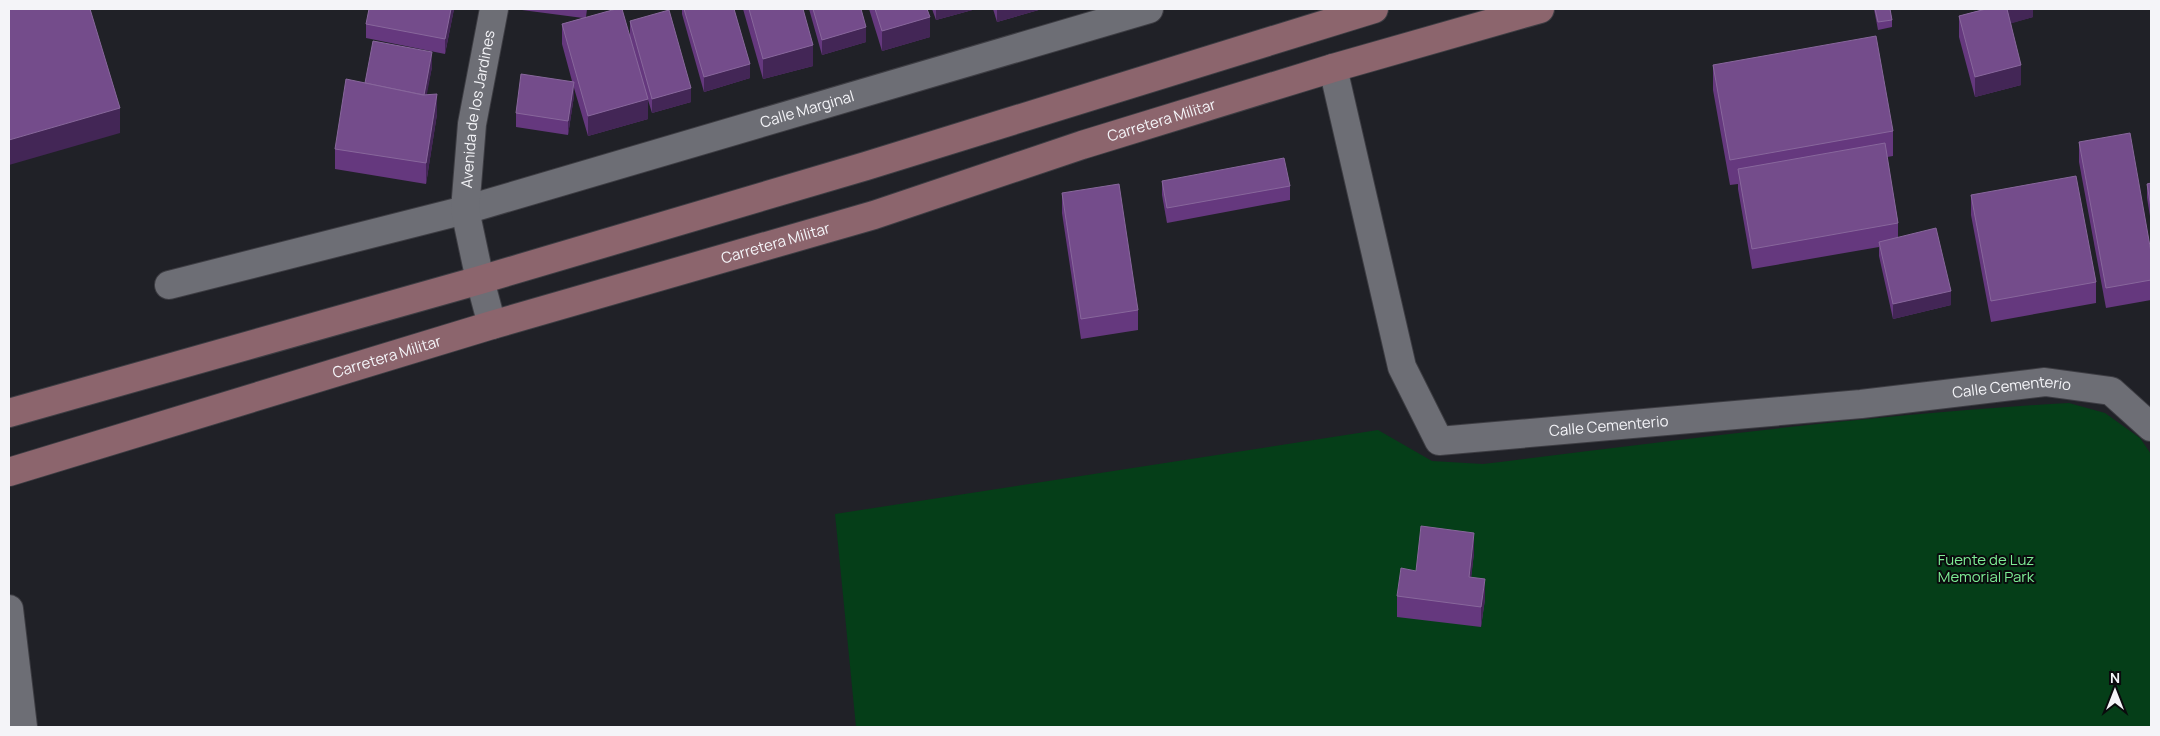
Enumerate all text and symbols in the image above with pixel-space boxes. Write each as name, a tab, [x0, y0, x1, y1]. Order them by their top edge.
street label: Avenida de los Jardines	[456, 28, 500, 189]
street label: Calle Marginal	[757, 85, 857, 133]
street label: Carretera Militar	[1105, 93, 1219, 147]
street label: Carretera Militar	[719, 217, 833, 269]
street label: Carretera Militar	[330, 330, 444, 383]
street label: Calle Cementerio	[1951, 371, 2073, 403]
street label: Calle Cementerio	[1548, 410, 1669, 441]
park label: Fuente de Luz Memorial Park	[1938, 549, 2035, 587]
north arrow	[2090, 666, 2140, 716]
text: N	[2110, 668, 2120, 687]

